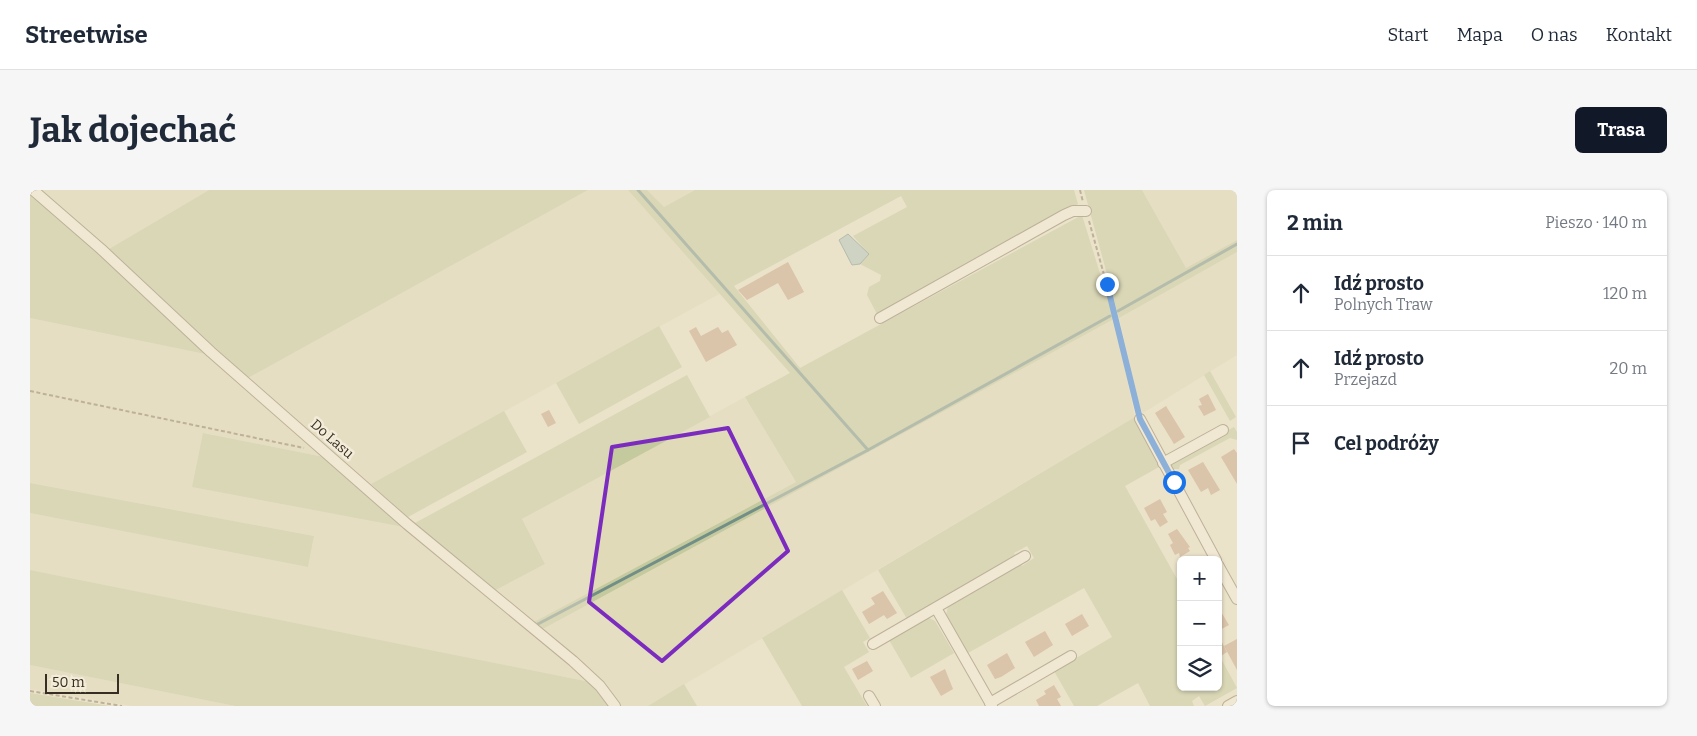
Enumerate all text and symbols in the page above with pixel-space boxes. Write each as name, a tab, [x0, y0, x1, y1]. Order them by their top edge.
text: Streetwise	[25, 21, 148, 49]
text: Start	[1387, 24, 1429, 46]
text: Mapa	[1457, 24, 1503, 46]
text: O nas	[1531, 24, 1578, 46]
text: Kontakt	[1606, 24, 1672, 46]
button: Trasa	[1575, 107, 1667, 153]
text: Jak dojechać	[30, 109, 236, 151]
text: 2 min	[1287, 210, 1343, 236]
text: Pieszo · 140 m	[1545, 213, 1647, 232]
text: Idź prosto	[1334, 272, 1424, 295]
route end	[1096, 273, 1119, 296]
icon: ahead	[1287, 279, 1315, 307]
text: 120 m	[1603, 284, 1647, 303]
text: Polnych Traw	[1334, 295, 1433, 314]
text: Idź prosto	[1334, 347, 1424, 370]
icon: ahead	[1287, 354, 1315, 382]
text: 20 m	[1610, 359, 1647, 378]
text: Przejazd	[1334, 370, 1397, 389]
street label: Do Lasu	[307, 416, 357, 462]
icon: arrive	[1287, 429, 1315, 457]
text: Cel podróży	[1334, 432, 1439, 455]
route start	[1163, 471, 1186, 494]
map controls	[1177, 556, 1222, 691]
button: +	[1177, 556, 1222, 601]
button: −	[1177, 601, 1222, 646]
button: layers	[1177, 646, 1222, 691]
scale bar	[45, 671, 119, 694]
text: 50 m	[52, 674, 85, 691]

